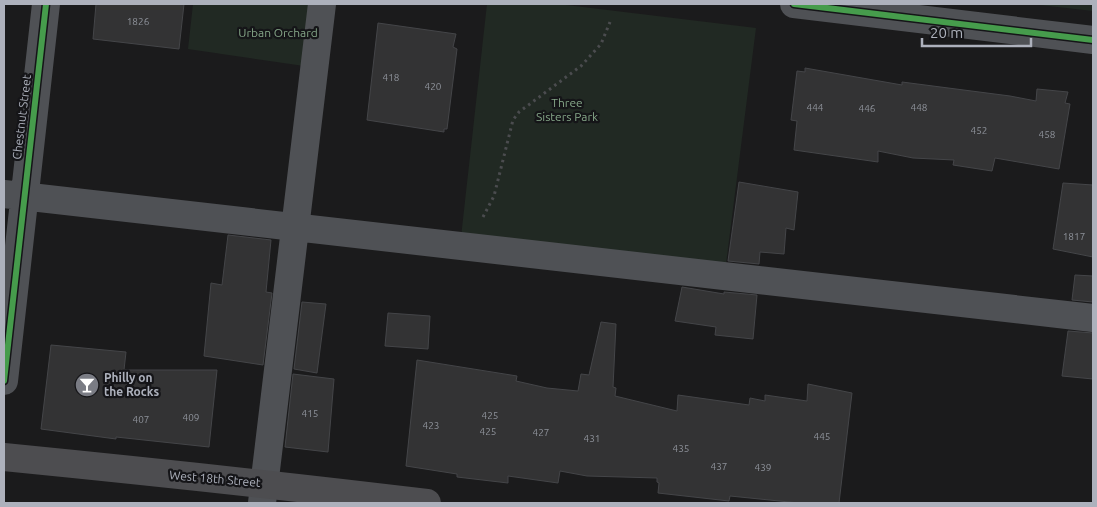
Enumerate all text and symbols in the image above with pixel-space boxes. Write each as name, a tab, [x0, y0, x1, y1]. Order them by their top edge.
scale bar	[922, 15, 1031, 47]
house number: 1826	[127, 16, 150, 27]
text: 20 m	[930, 24, 963, 41]
park label: Urban Orchard	[238, 26, 318, 39]
house number: 418	[383, 72, 400, 83]
street label: Chestnut Street	[10, 73, 33, 160]
house number: 420	[425, 81, 442, 92]
park label: Three Sisters Park	[536, 96, 598, 123]
house number: 444	[807, 102, 824, 113]
house number: 448	[911, 102, 928, 113]
house number: 446	[859, 103, 876, 114]
house number: 452	[971, 125, 987, 136]
house number: 458	[1039, 129, 1056, 140]
house number: 1817	[1063, 231, 1085, 242]
place label: Philly on the Rocks	[104, 371, 159, 398]
bar icon: Philly on the Rocks	[74, 372, 100, 398]
house number: 415	[302, 408, 318, 419]
house number: 425	[482, 410, 498, 421]
house number: 409	[183, 412, 199, 423]
house number: 407	[133, 414, 149, 425]
house number: 423	[423, 420, 439, 431]
house number: 425	[480, 426, 496, 437]
house number: 427	[533, 427, 549, 438]
house number: 445	[814, 431, 830, 442]
house number: 431	[584, 433, 600, 444]
house number: 435	[673, 443, 689, 454]
house number: 437	[711, 461, 727, 472]
house number: 439	[755, 462, 771, 473]
street label: West 18th Street	[169, 468, 262, 489]

